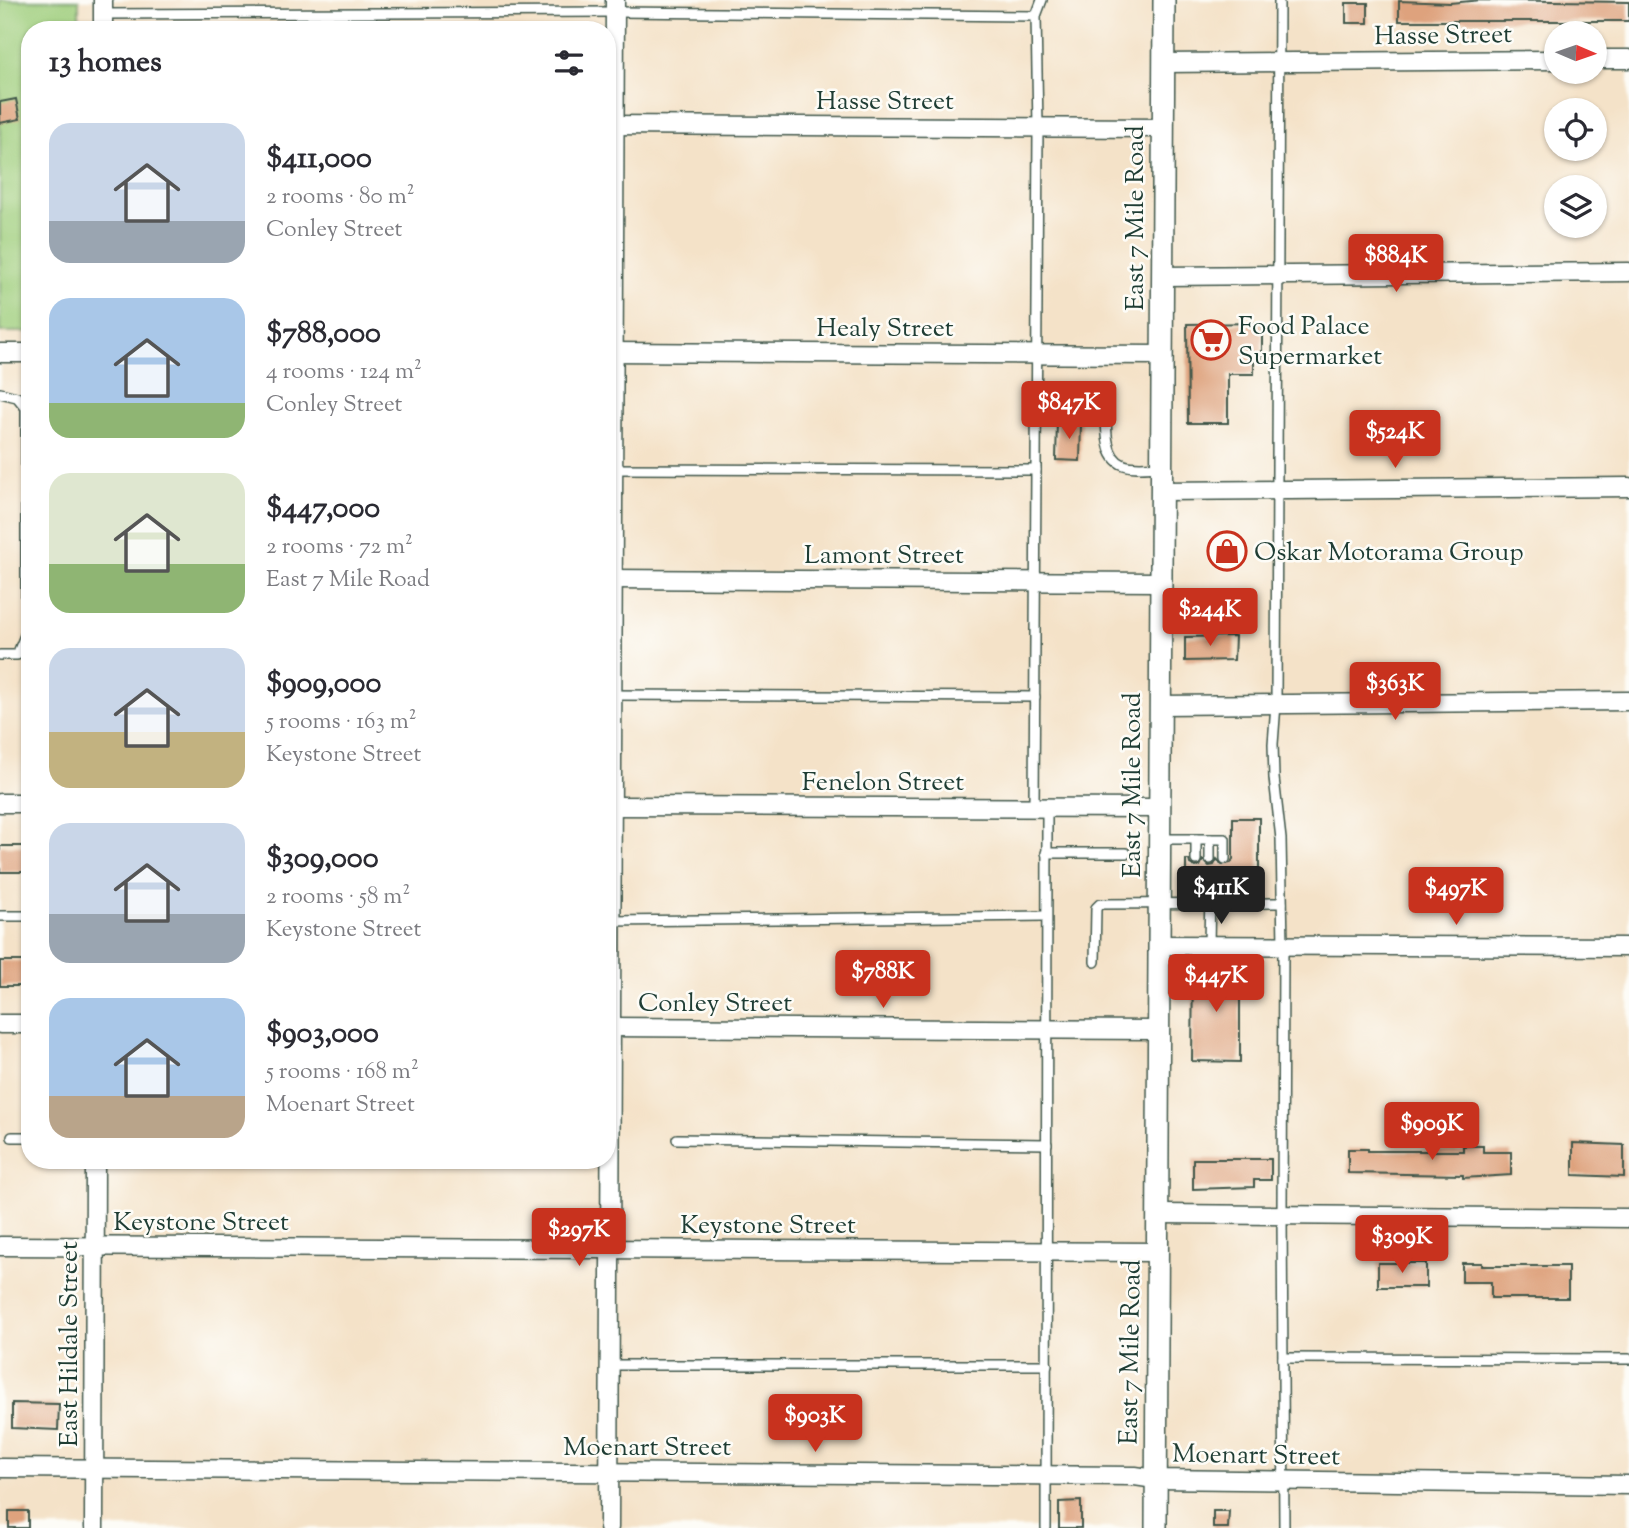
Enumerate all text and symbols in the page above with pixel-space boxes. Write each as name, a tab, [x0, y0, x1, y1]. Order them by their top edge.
street label: Hasse Street	[1374, 17, 1512, 56]
north arrow	[1544, 21, 1606, 84]
map controls	[1544, 21, 1607, 238]
text: 13 homes	[49, 42, 162, 85]
icon: filters	[550, 44, 588, 82]
street label: Hasse Street	[816, 84, 954, 121]
button: locate	[1544, 98, 1607, 161]
street label: East 7 Mile Road	[1118, 125, 1155, 311]
text: $411,000	[266, 138, 372, 181]
icon: home	[105, 151, 189, 235]
button: layers	[1544, 175, 1607, 238]
text: 2 rooms · 80 m²	[266, 181, 414, 214]
text: Conley Street	[266, 214, 402, 247]
pin: $884K	[1347, 234, 1445, 294]
text: $884K	[1364, 240, 1428, 273]
place label: Food Palace Supermarket	[1238, 309, 1382, 376]
street label: Healy Street	[816, 311, 954, 348]
text: $788,000	[266, 313, 381, 356]
supermarket icon: Food Palace Supermarket	[1190, 319, 1232, 361]
icon: home	[105, 326, 189, 410]
text: 4 rooms · 124 m²	[266, 356, 422, 389]
pin: $847K	[1020, 382, 1118, 441]
text: $847K	[1037, 387, 1101, 420]
text: Conley Street	[266, 389, 402, 422]
pin: $524K	[1346, 410, 1444, 470]
text: $524K	[1365, 416, 1425, 449]
text: $447,000	[266, 488, 380, 531]
icon: home	[105, 501, 189, 585]
shop icon: Oskar Motorama Group	[1206, 530, 1248, 572]
text: 2 rooms · 72 m²	[266, 531, 413, 564]
place label: Oskar Motorama Group	[1254, 535, 1524, 572]
street label: Lamont Street	[804, 538, 964, 575]
text: East 7 Mile Road	[266, 564, 430, 597]
pin: $244K	[1161, 588, 1259, 648]
text: $244K	[1179, 594, 1241, 627]
pin: $363K	[1346, 662, 1444, 722]
text: $909,000	[266, 663, 381, 706]
text: $363K	[1366, 668, 1424, 701]
icon: home	[105, 676, 189, 760]
street label: East 7 Mile Road	[1115, 692, 1152, 878]
text: 5 rooms · 163 m²	[266, 706, 416, 739]
text: Keystone Street	[266, 739, 421, 772]
street label: Fenelon Street	[802, 765, 964, 802]
text: $309,000	[266, 838, 379, 881]
icon: home	[105, 851, 189, 935]
pin: $411K	[1172, 866, 1270, 926]
pin: $497K	[1407, 867, 1505, 927]
text: $411K	[1193, 872, 1249, 905]
text: $497K	[1425, 873, 1488, 906]
text: 2 rooms · 58 m²	[266, 881, 410, 914]
text: Keystone Street	[266, 914, 421, 947]
pin: $788K	[834, 950, 932, 1010]
pin: $447K	[1167, 954, 1265, 1014]
text: $788K	[851, 956, 915, 989]
text: $447K	[1184, 960, 1248, 993]
street label: Conley Street	[638, 986, 792, 1023]
text: $903,000	[266, 1013, 379, 1056]
icon: home	[105, 1026, 189, 1110]
text: 5 rooms · 168 m²	[266, 1056, 419, 1089]
text: Moenart Street	[266, 1089, 415, 1122]
pin: $909K	[1383, 1102, 1481, 1162]
text: $909K	[1400, 1108, 1464, 1141]
street label: Keystone Street	[113, 1205, 289, 1242]
pin: $297K	[530, 1208, 628, 1268]
street label: Keystone Street	[680, 1208, 856, 1245]
text: $297K	[548, 1214, 610, 1247]
pin: $309K	[1353, 1216, 1451, 1275]
text: $309K	[1371, 1221, 1433, 1254]
street label: East Hildale Street	[52, 1241, 89, 1447]
street label: East 7 Mile Road	[1111, 1259, 1152, 1445]
pin: $903K	[766, 1394, 864, 1454]
text: $903K	[784, 1400, 846, 1433]
street label: Moenart Street	[563, 1430, 731, 1467]
street label: Moenart Street	[1172, 1437, 1340, 1476]

